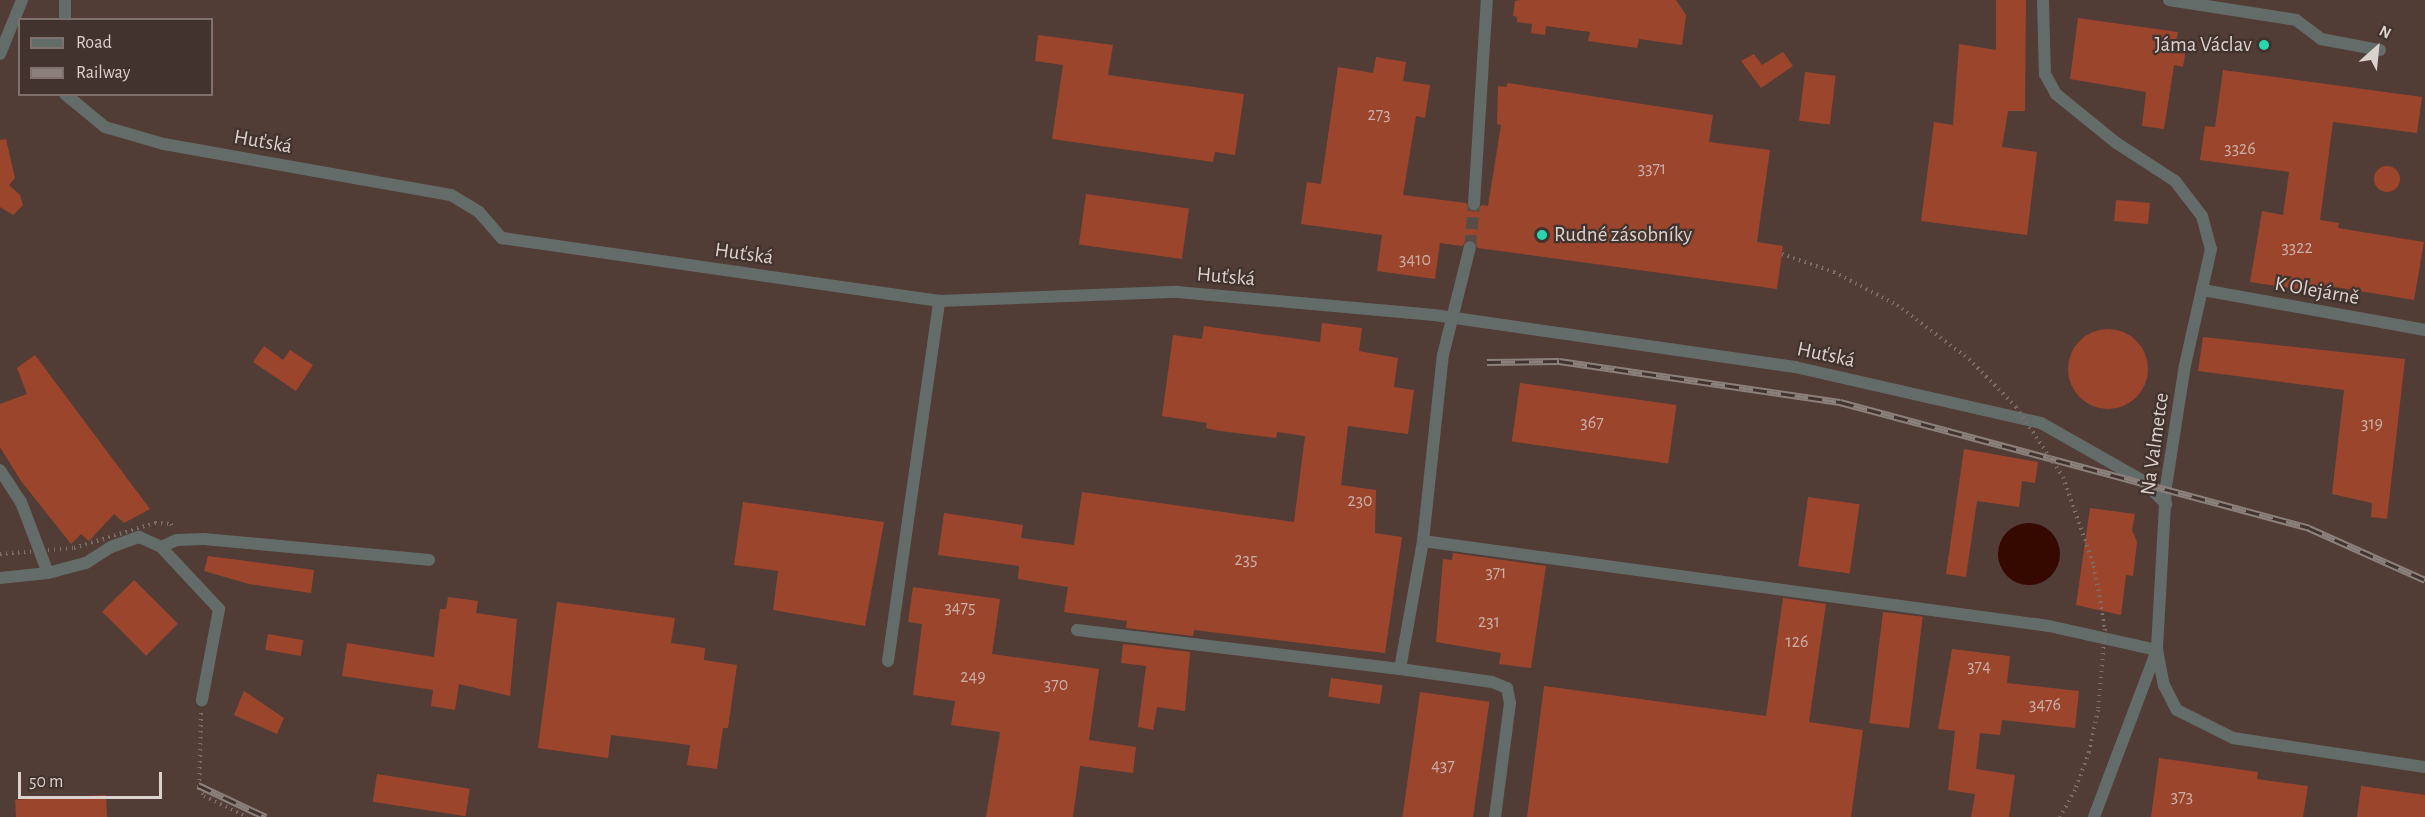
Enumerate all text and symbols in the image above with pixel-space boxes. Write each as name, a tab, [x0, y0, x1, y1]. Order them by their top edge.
legend	[18, 18, 213, 96]
north arrow	[2347, 18, 2407, 78]
text: N	[2377, 22, 2394, 42]
place label: Jáma Václav	[2154, 32, 2252, 58]
text: Road	[76, 34, 112, 52]
marker: Jáma Václav	[2257, 38, 2271, 52]
text: Railway	[76, 64, 130, 82]
house number: 273	[1367, 104, 1391, 126]
street label: Huťská	[232, 124, 294, 160]
house number: 3326	[2224, 138, 2256, 160]
house number: 3371	[1638, 158, 1666, 180]
place label: Rudné zásobníky	[1554, 222, 1692, 248]
marker: Rudné zásobníky	[1535, 228, 1549, 242]
street label: Huťská	[713, 237, 775, 271]
house number: 3322	[2281, 237, 2313, 259]
house number: 3410	[1399, 249, 1431, 271]
street label: Huťská	[1196, 262, 1256, 292]
street label: K Olejárně	[2273, 271, 2361, 311]
street label: Huťská	[1795, 337, 1857, 373]
street label: Na Valmetce	[2135, 391, 2175, 497]
house number: 367	[1580, 412, 1604, 434]
house number: 319	[2361, 413, 2383, 435]
house number: 230	[1347, 490, 1373, 512]
house number: 235	[1234, 549, 1258, 571]
house number: 371	[1485, 562, 1507, 584]
house number: 3475	[944, 597, 976, 619]
house number: 231	[1478, 611, 1500, 633]
house number: 126	[1786, 631, 1808, 653]
house number: 374	[1967, 656, 1991, 678]
house number: 249	[960, 666, 986, 688]
house number: 370	[1044, 674, 1068, 696]
house number: 3476	[2029, 694, 2061, 716]
house number: 437	[1431, 755, 1455, 777]
scale bar	[21, 760, 165, 798]
text: 50 m	[29, 773, 63, 791]
house number: 373	[2171, 786, 2193, 808]

